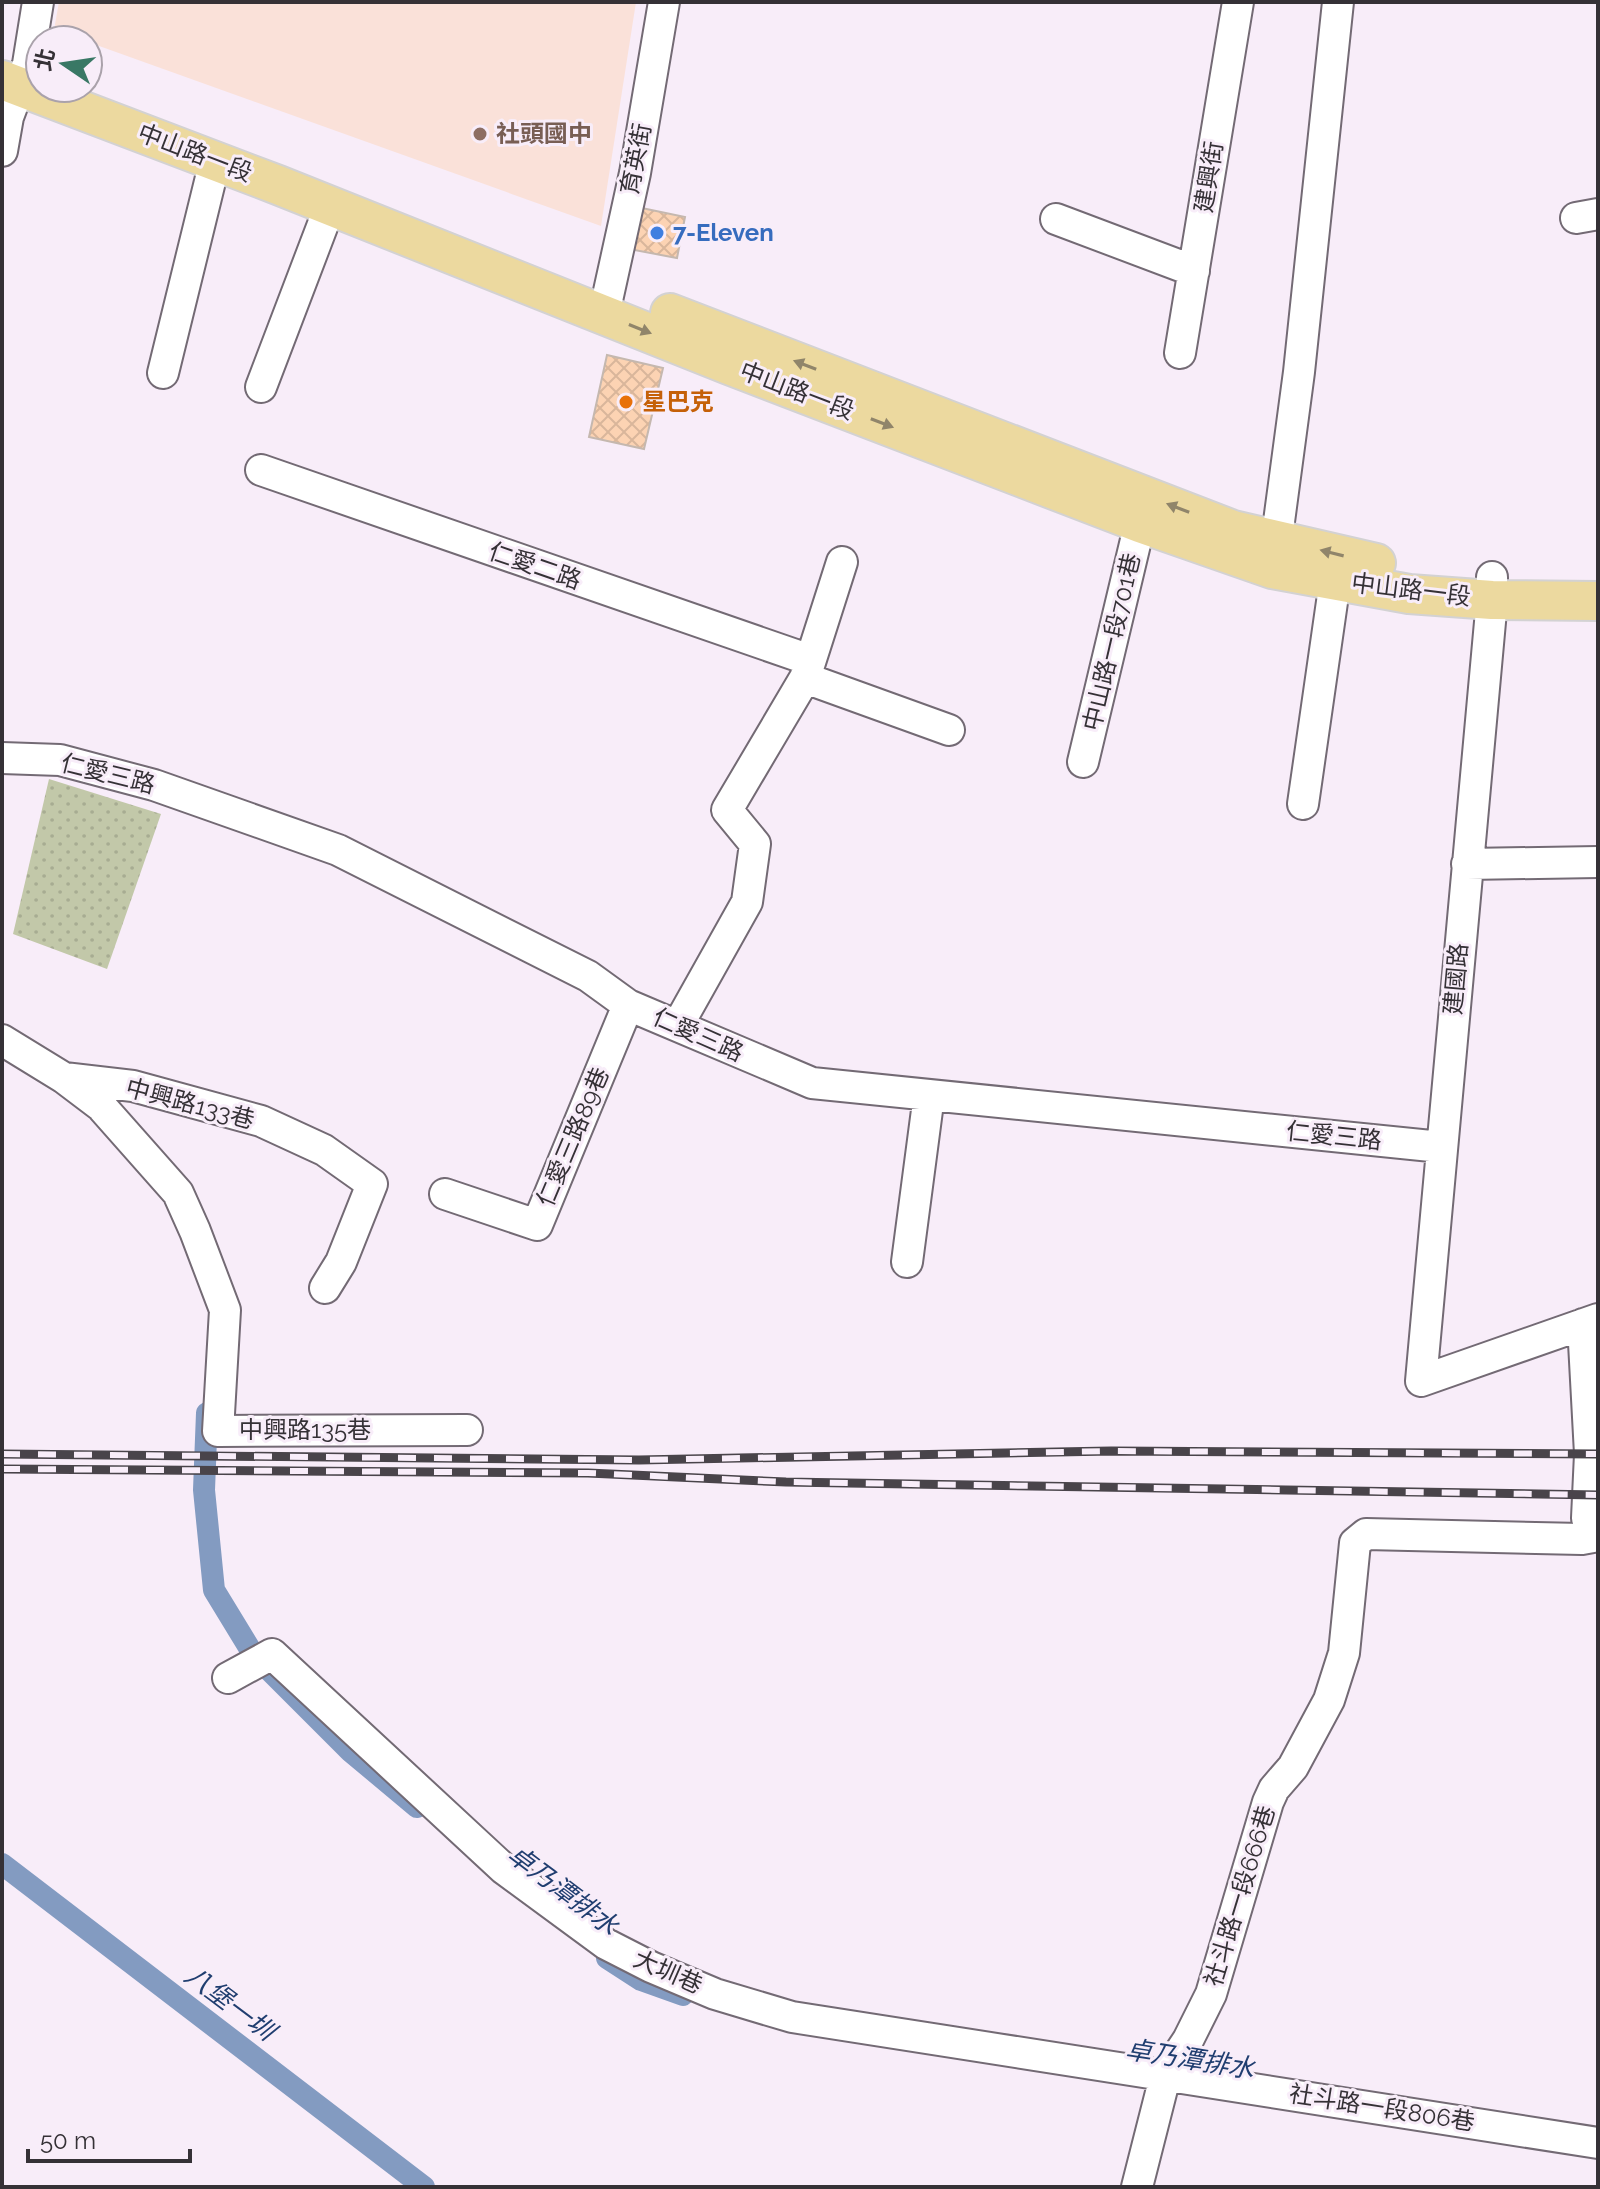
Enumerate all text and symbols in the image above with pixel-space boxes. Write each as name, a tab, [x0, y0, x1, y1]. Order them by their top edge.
north arrow	[24, 24, 104, 104]
text: 北	[29, 46, 60, 73]
street label: 中山路一段	[134, 117, 256, 188]
place label: 社頭國中	[496, 119, 592, 148]
street label: 育英街	[614, 121, 657, 197]
marker: 社頭國中	[471, 125, 489, 143]
street label: 建興街	[1189, 139, 1228, 215]
place label: 7-Eleven	[673, 218, 774, 247]
marker: 7-Eleven	[648, 224, 666, 242]
one-way arrow	[628, 322, 652, 335]
street label: 中山路一段	[736, 355, 858, 426]
one-way arrow	[793, 358, 817, 371]
place label: 星巴克	[642, 387, 714, 416]
marker: 星巴克	[617, 393, 635, 411]
one-way arrow	[870, 417, 894, 430]
one-way arrow	[1166, 501, 1190, 514]
street label: 仁愛二路	[485, 536, 585, 595]
one-way arrow	[1319, 547, 1344, 559]
street label: 中山路一段701巷	[1077, 550, 1146, 734]
street label: 中山路一段	[1350, 568, 1472, 611]
street label: 仁愛三路	[58, 748, 158, 799]
street label: 建國路	[1438, 942, 1473, 1016]
street label: 仁愛三路	[648, 1002, 748, 1067]
street label: 仁愛三路89巷	[530, 1063, 615, 1211]
street label: 中興路133巷	[123, 1072, 258, 1135]
street label: 仁愛三路	[1285, 1116, 1383, 1155]
street label: 中興路135巷	[239, 1415, 371, 1444]
street label: 社斗路一段666巷	[1198, 1802, 1281, 1990]
water label: 卓乃潭排水	[502, 1839, 625, 1942]
street label: 大圳巷	[629, 1944, 707, 1999]
water label: 八堡一圳	[179, 1960, 284, 2049]
water label: 卓乃潭排水	[1123, 2034, 1258, 2084]
street label: 社斗路一段806巷	[1287, 2079, 1477, 2136]
scale bar	[28, 2113, 190, 2163]
text: 50 m	[40, 2126, 96, 2155]

